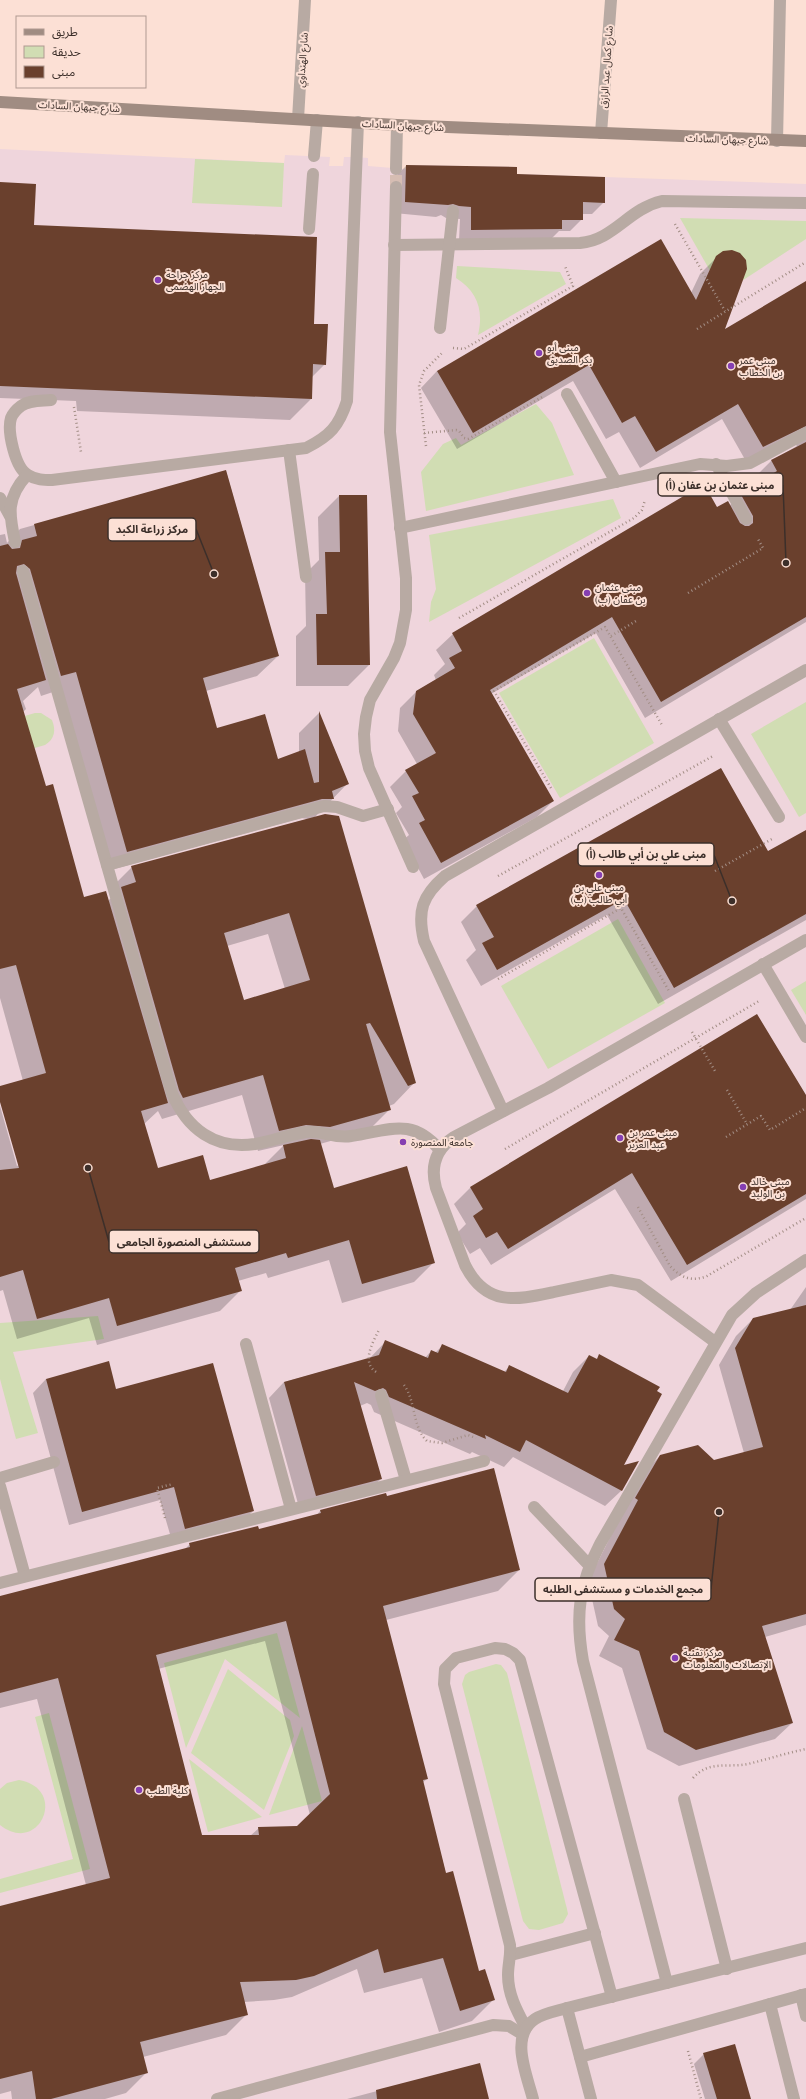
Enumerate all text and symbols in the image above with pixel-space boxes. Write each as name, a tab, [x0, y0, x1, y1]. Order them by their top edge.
legend	[16, 16, 146, 88]
text: طريق	[52, 23, 78, 40]
street label: شارع كمال عبد الرازق	[596, 25, 617, 109]
street label: شارع الهنداوي	[293, 32, 312, 88]
text: حديقة	[52, 43, 81, 59]
text: مبنى	[52, 63, 75, 79]
street label: شارع جيهان السادات	[37, 97, 121, 116]
street label: شارع جيهان السادات	[361, 116, 445, 135]
street label: شارع جيهان السادات	[686, 131, 769, 148]
place label: مركز جراحة الجهاز الهضمى	[166, 267, 224, 293]
marker: مركز جراحة الجهاز الهضمى	[153, 275, 163, 285]
place label: مبنى أبو بكر الصديق	[547, 340, 592, 366]
marker: مبنى أبو بكر الصديق	[534, 348, 544, 358]
place label: مبنى عمر بن الخطاب	[738, 353, 783, 379]
marker: مبنى عمر بن الخطاب	[726, 361, 736, 371]
callout: مبنى عثمان بن عفان (أ)	[658, 473, 783, 496]
text: مبنى عثمان بن عفان (أ)	[666, 477, 774, 492]
callout: مركز زراعة الكبد	[108, 518, 196, 541]
text: مركز زراعة الكبد	[116, 521, 188, 536]
place label: مبنى عثمان بن عفان (ب)	[595, 580, 646, 606]
marker: مبنى عثمان بن عفان (ب)	[582, 588, 592, 598]
callout: مبنى علي بن أبي طالب (أ)	[578, 843, 714, 866]
text: مبنى علي بن أبي طالب (أ)	[586, 846, 706, 864]
marker: مبنى علي بن أبي طالب (ب)	[594, 870, 604, 880]
place label: مبنى علي بن أبي طالب (ب)	[571, 880, 628, 907]
place label: مبنى عمر بن عبد العزيز	[627, 1125, 677, 1151]
marker: مبنى عمر بن عبد العزيز	[615, 1133, 625, 1143]
place label: جامعة المنصورة	[411, 1135, 473, 1149]
marker: جامعة المنصورة	[398, 1137, 408, 1147]
place label: مبنى خالد بن الوليد	[751, 1174, 790, 1200]
marker: مبنى خالد بن الوليد	[738, 1182, 748, 1192]
callout: مستشفى المنصورة الجامعى	[109, 1230, 259, 1253]
text: مستشفى المنصورة الجامعى	[117, 1234, 251, 1249]
callout: مجمع الخدمات و مستشفى الطلبه	[535, 1578, 711, 1601]
text: مجمع الخدمات و مستشفى الطلبه	[543, 1581, 703, 1598]
place label: مركز تقنية الإتصالات والمعلومات	[683, 1645, 771, 1671]
marker: مركز تقنية الإتصالات والمعلومات	[670, 1653, 680, 1663]
place label: كلية الطب	[147, 1783, 189, 1797]
marker: كلية الطب	[134, 1785, 144, 1795]

